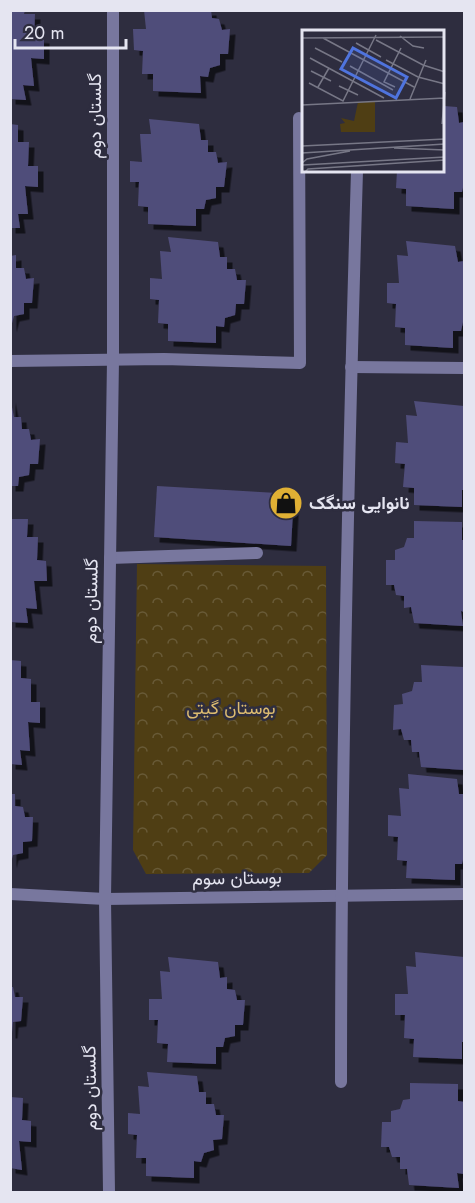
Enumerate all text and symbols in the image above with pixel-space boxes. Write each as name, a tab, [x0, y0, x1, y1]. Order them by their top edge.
scale bar	[15, 12, 126, 50]
text: 20 m	[24, 20, 64, 46]
inset map	[302, 30, 445, 172]
street label: گلستان دوم	[82, 73, 108, 159]
shop icon: نانوایی سنگک	[268, 485, 304, 521]
place label: نانوایی سنگک	[309, 490, 410, 516]
street label: گلستان دوم	[77, 558, 105, 644]
park label: بوستان گیتی	[186, 695, 276, 721]
street label: بوستان سوم	[192, 864, 282, 892]
street label: گلستان دوم	[76, 1045, 104, 1131]

